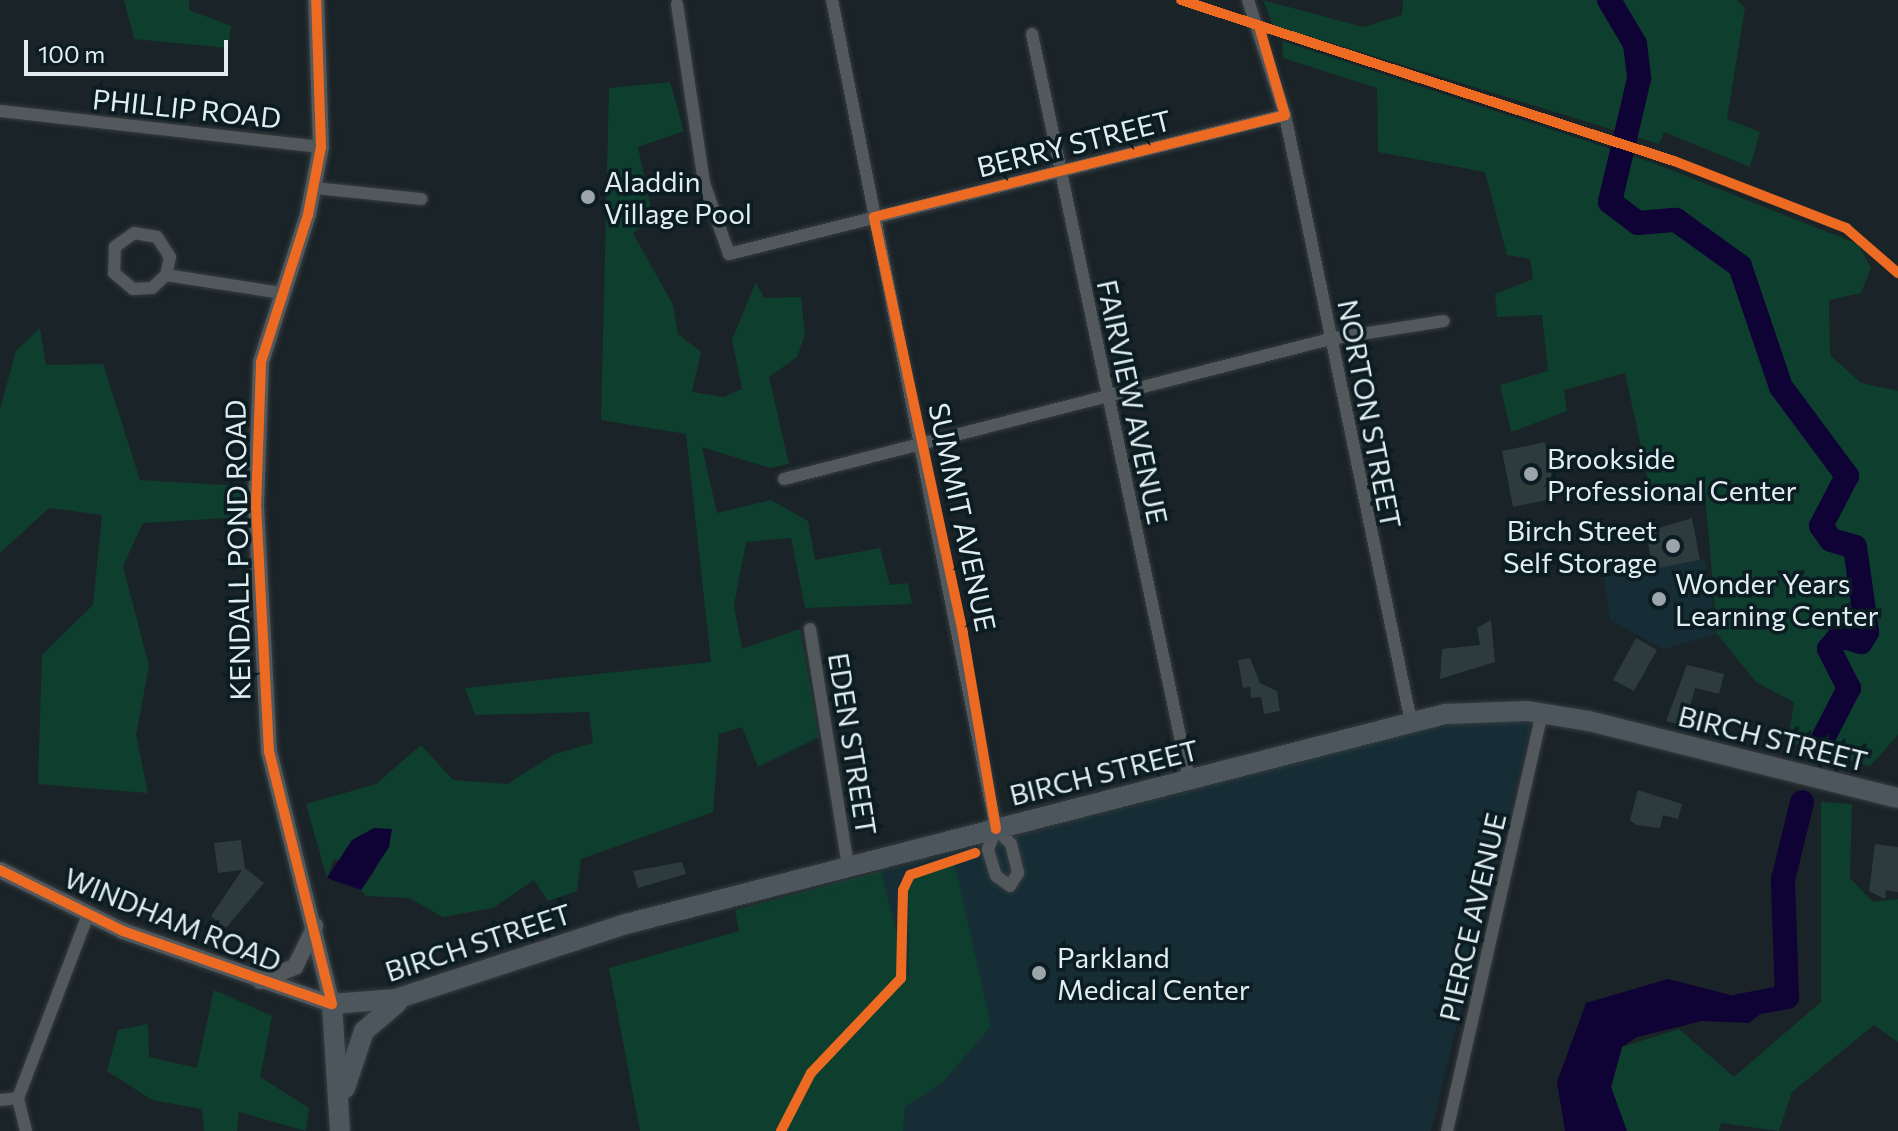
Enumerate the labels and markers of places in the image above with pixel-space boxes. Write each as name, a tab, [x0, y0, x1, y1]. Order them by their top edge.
place label: Aladdin Village Pool	[604, 164, 752, 230]
marker: Aladdin Village Pool	[579, 188, 597, 206]
place label: Brookside Professional Center	[1547, 441, 1797, 507]
marker: Brookside Professional Center	[1522, 465, 1540, 483]
place label: Birch Street Self Storage	[1503, 513, 1657, 579]
marker: Birch Street Self Storage	[1664, 537, 1682, 555]
place label: Wonder Years Learning Center	[1675, 566, 1879, 632]
marker: Wonder Years Learning Center	[1650, 590, 1668, 608]
place label: Parkland Medical Center	[1057, 940, 1250, 1006]
marker: Parkland Medical Center	[1028, 962, 1050, 984]

